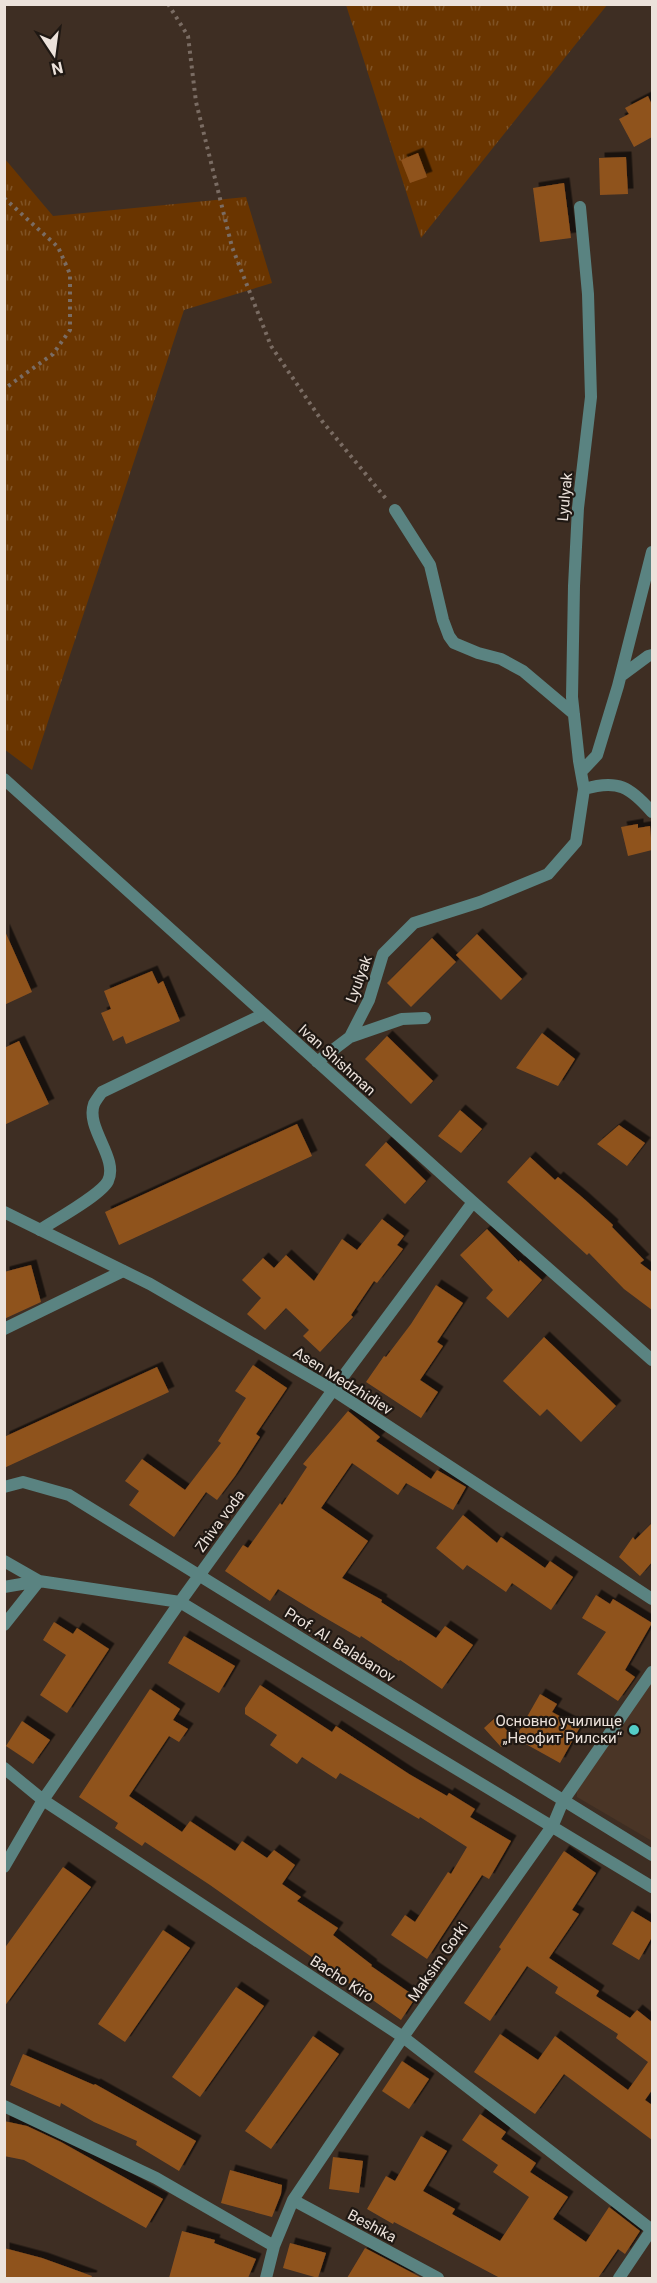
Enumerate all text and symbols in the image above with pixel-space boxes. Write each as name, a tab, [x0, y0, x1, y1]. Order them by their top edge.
north arrow	[24, 24, 84, 84]
text: N	[50, 58, 65, 79]
street label: Lyulyak	[554, 471, 576, 522]
street label: Lyulyak	[342, 953, 376, 1005]
street label: Ivan Shishman	[295, 1021, 379, 1099]
street label: Asen Medzhidiev	[290, 1343, 396, 1419]
street label: Zhiva voda	[191, 1486, 249, 1556]
street label: Prof. Al. Balabanov	[281, 1604, 399, 1686]
place label: Основно училище „Неофит Рилски“	[495, 1712, 623, 1747]
marker: Основно училище „Неофит Рилски“	[627, 1723, 641, 1737]
street label: Maksim Gorki	[404, 1919, 472, 2005]
street label: Bacho Kiro	[307, 1952, 377, 2006]
street label: Beshika	[345, 2206, 399, 2246]

